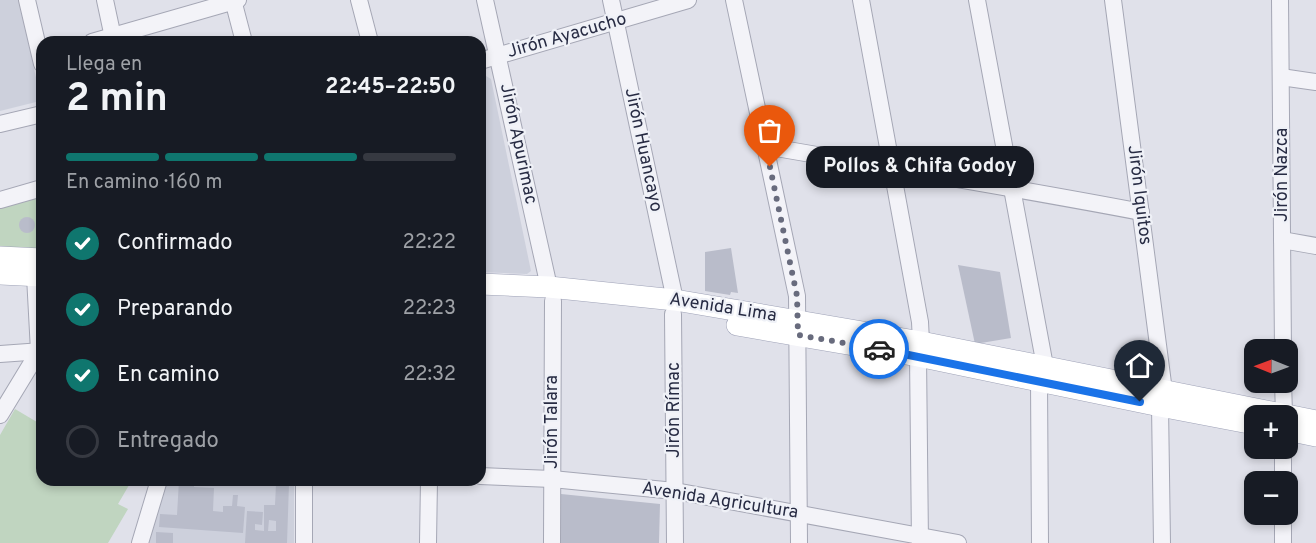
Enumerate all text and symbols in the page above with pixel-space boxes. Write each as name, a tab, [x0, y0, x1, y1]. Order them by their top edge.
street label: Jirón Ayacucho	[505, 8, 629, 64]
text: Llega en	[66, 52, 142, 78]
text: 22:45–22:50	[325, 74, 456, 101]
text: 2 min	[66, 76, 168, 125]
street label: Jirón Apurimac	[494, 82, 542, 206]
street label: Jirón Huancayo	[619, 86, 667, 214]
pin	[744, 105, 795, 167]
icon: bag	[753, 114, 786, 147]
street label: Jirón Nazca	[1271, 128, 1294, 222]
street label: Jirón Iquitos	[1121, 144, 1157, 246]
callout: Pollos & Chifa Godoy	[806, 146, 1034, 188]
text: Pollos & Chifa Godoy	[823, 154, 1017, 180]
text: En camino · 160 m	[66, 170, 222, 196]
icon: check	[66, 227, 99, 260]
text: Confirmado	[117, 230, 233, 257]
text: 22:22	[403, 230, 456, 256]
street label: Avenida Lima	[668, 288, 778, 328]
icon: check	[66, 293, 99, 326]
text: Preparando	[117, 296, 233, 323]
text: 22:23	[403, 296, 456, 322]
courier	[849, 319, 909, 379]
icon: car	[863, 333, 896, 366]
north arrow	[1244, 339, 1298, 393]
map controls	[1244, 339, 1298, 525]
pin	[1114, 340, 1165, 402]
icon: home	[1123, 349, 1156, 382]
icon: check	[66, 359, 99, 392]
text: En camino	[117, 362, 219, 389]
text: 22:32	[403, 362, 456, 388]
street label: Jirón Rímac	[663, 362, 686, 458]
street label: Jirón Talara	[541, 375, 564, 469]
button: +	[1244, 405, 1298, 459]
text: Entregado	[117, 428, 219, 455]
button: −	[1244, 471, 1298, 525]
street label: Avenida Agricultura	[640, 477, 800, 525]

